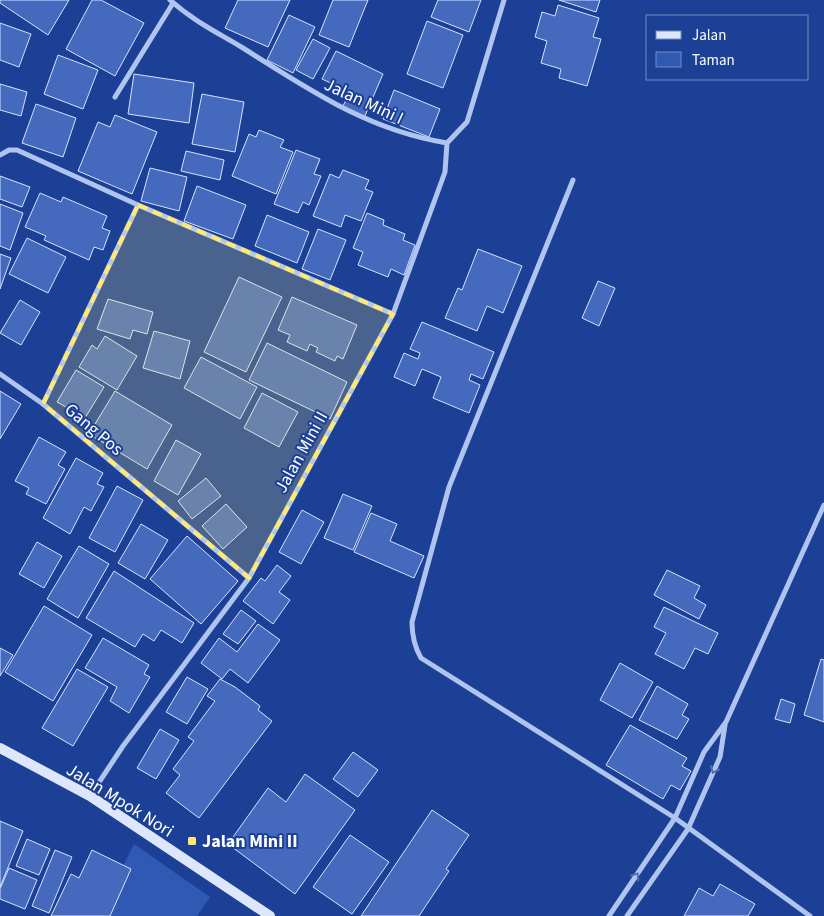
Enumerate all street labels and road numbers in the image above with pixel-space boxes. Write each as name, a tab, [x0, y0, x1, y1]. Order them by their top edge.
street label: Jalan Mini I	[320, 72, 408, 131]
street label: Gang Pos	[59, 397, 128, 461]
street label: Jalan Mini II	[269, 407, 334, 498]
street label: Jalan Mpok Nori	[61, 757, 178, 843]

